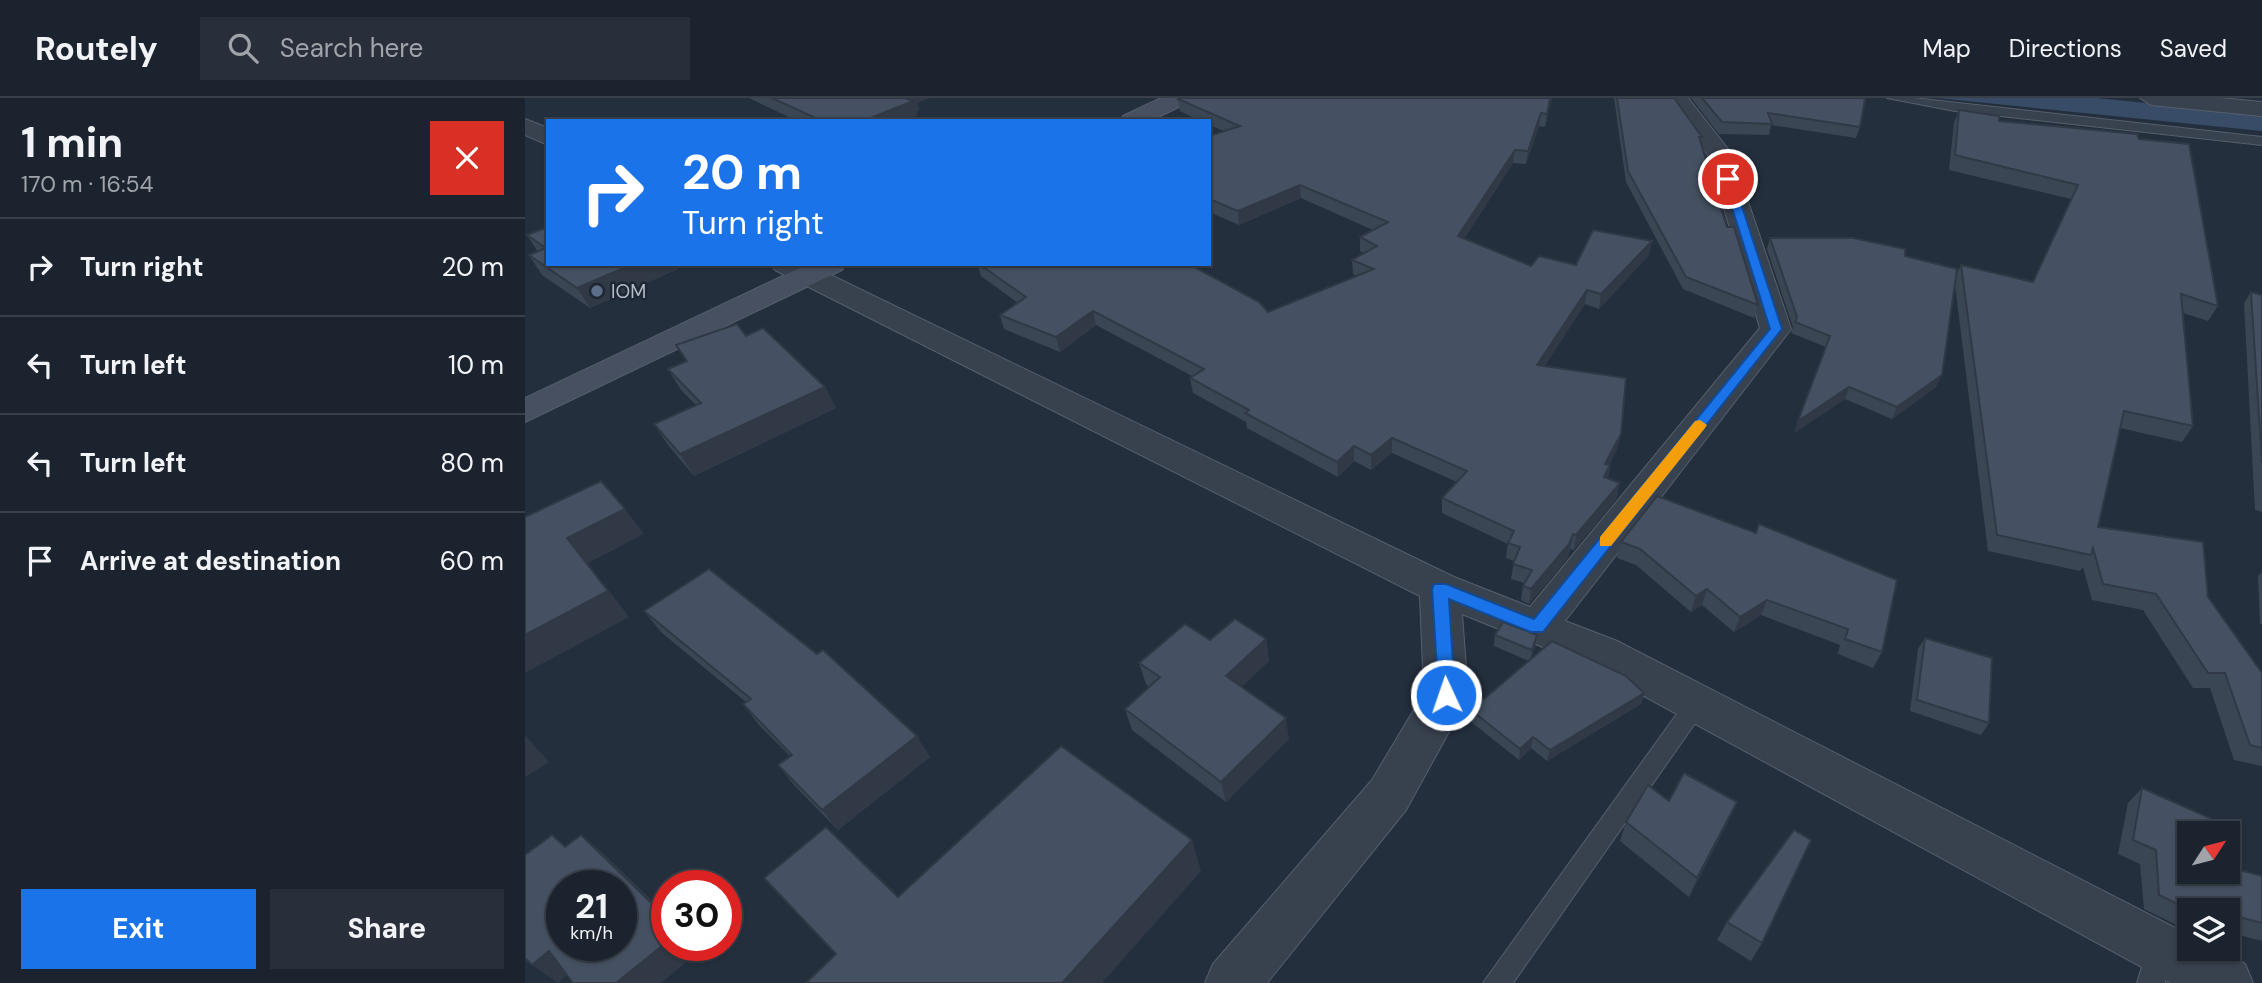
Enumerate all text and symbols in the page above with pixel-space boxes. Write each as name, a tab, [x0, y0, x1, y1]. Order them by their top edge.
search box	[200, 17, 690, 80]
text: Routely	[35, 27, 158, 70]
icon: search	[224, 29, 262, 67]
text: Search here	[280, 31, 423, 65]
text: Map	[1923, 33, 1971, 64]
text: Directions	[2009, 33, 2122, 64]
text: Saved	[2160, 33, 2227, 64]
text: 1 min	[21, 115, 123, 170]
button: close	[430, 121, 504, 195]
text: 20 m	[682, 140, 802, 204]
icon: right	[567, 147, 658, 238]
pin	[1698, 149, 1758, 209]
icon: arrive	[1709, 160, 1747, 198]
text: 170 m · 16:54	[21, 169, 154, 199]
text: Turn right	[682, 202, 824, 244]
icon: right	[21, 248, 59, 286]
text: Turn right	[80, 250, 204, 284]
text: 20 m	[441, 250, 504, 284]
place label: IOM	[611, 279, 646, 304]
marker: IOM	[589, 283, 605, 299]
icon: left	[21, 346, 59, 384]
text: Turn left	[80, 348, 187, 382]
text: 10 m	[448, 348, 504, 382]
icon: left	[21, 444, 59, 482]
text: Turn left	[80, 446, 187, 480]
text: 80 m	[440, 446, 504, 480]
icon: arrive	[21, 542, 59, 580]
text: Arrive at destination	[80, 544, 341, 578]
text: 60 m	[440, 544, 504, 578]
position arrow	[1409, 658, 1483, 732]
north arrow	[2177, 821, 2240, 884]
map controls	[2177, 821, 2240, 961]
speed limit sign: 30	[651, 870, 742, 961]
text: 21	[575, 883, 608, 929]
button: Exit	[21, 889, 256, 969]
button: Share	[270, 889, 504, 969]
button: layers	[2177, 898, 2240, 961]
text: km/h	[570, 921, 613, 945]

